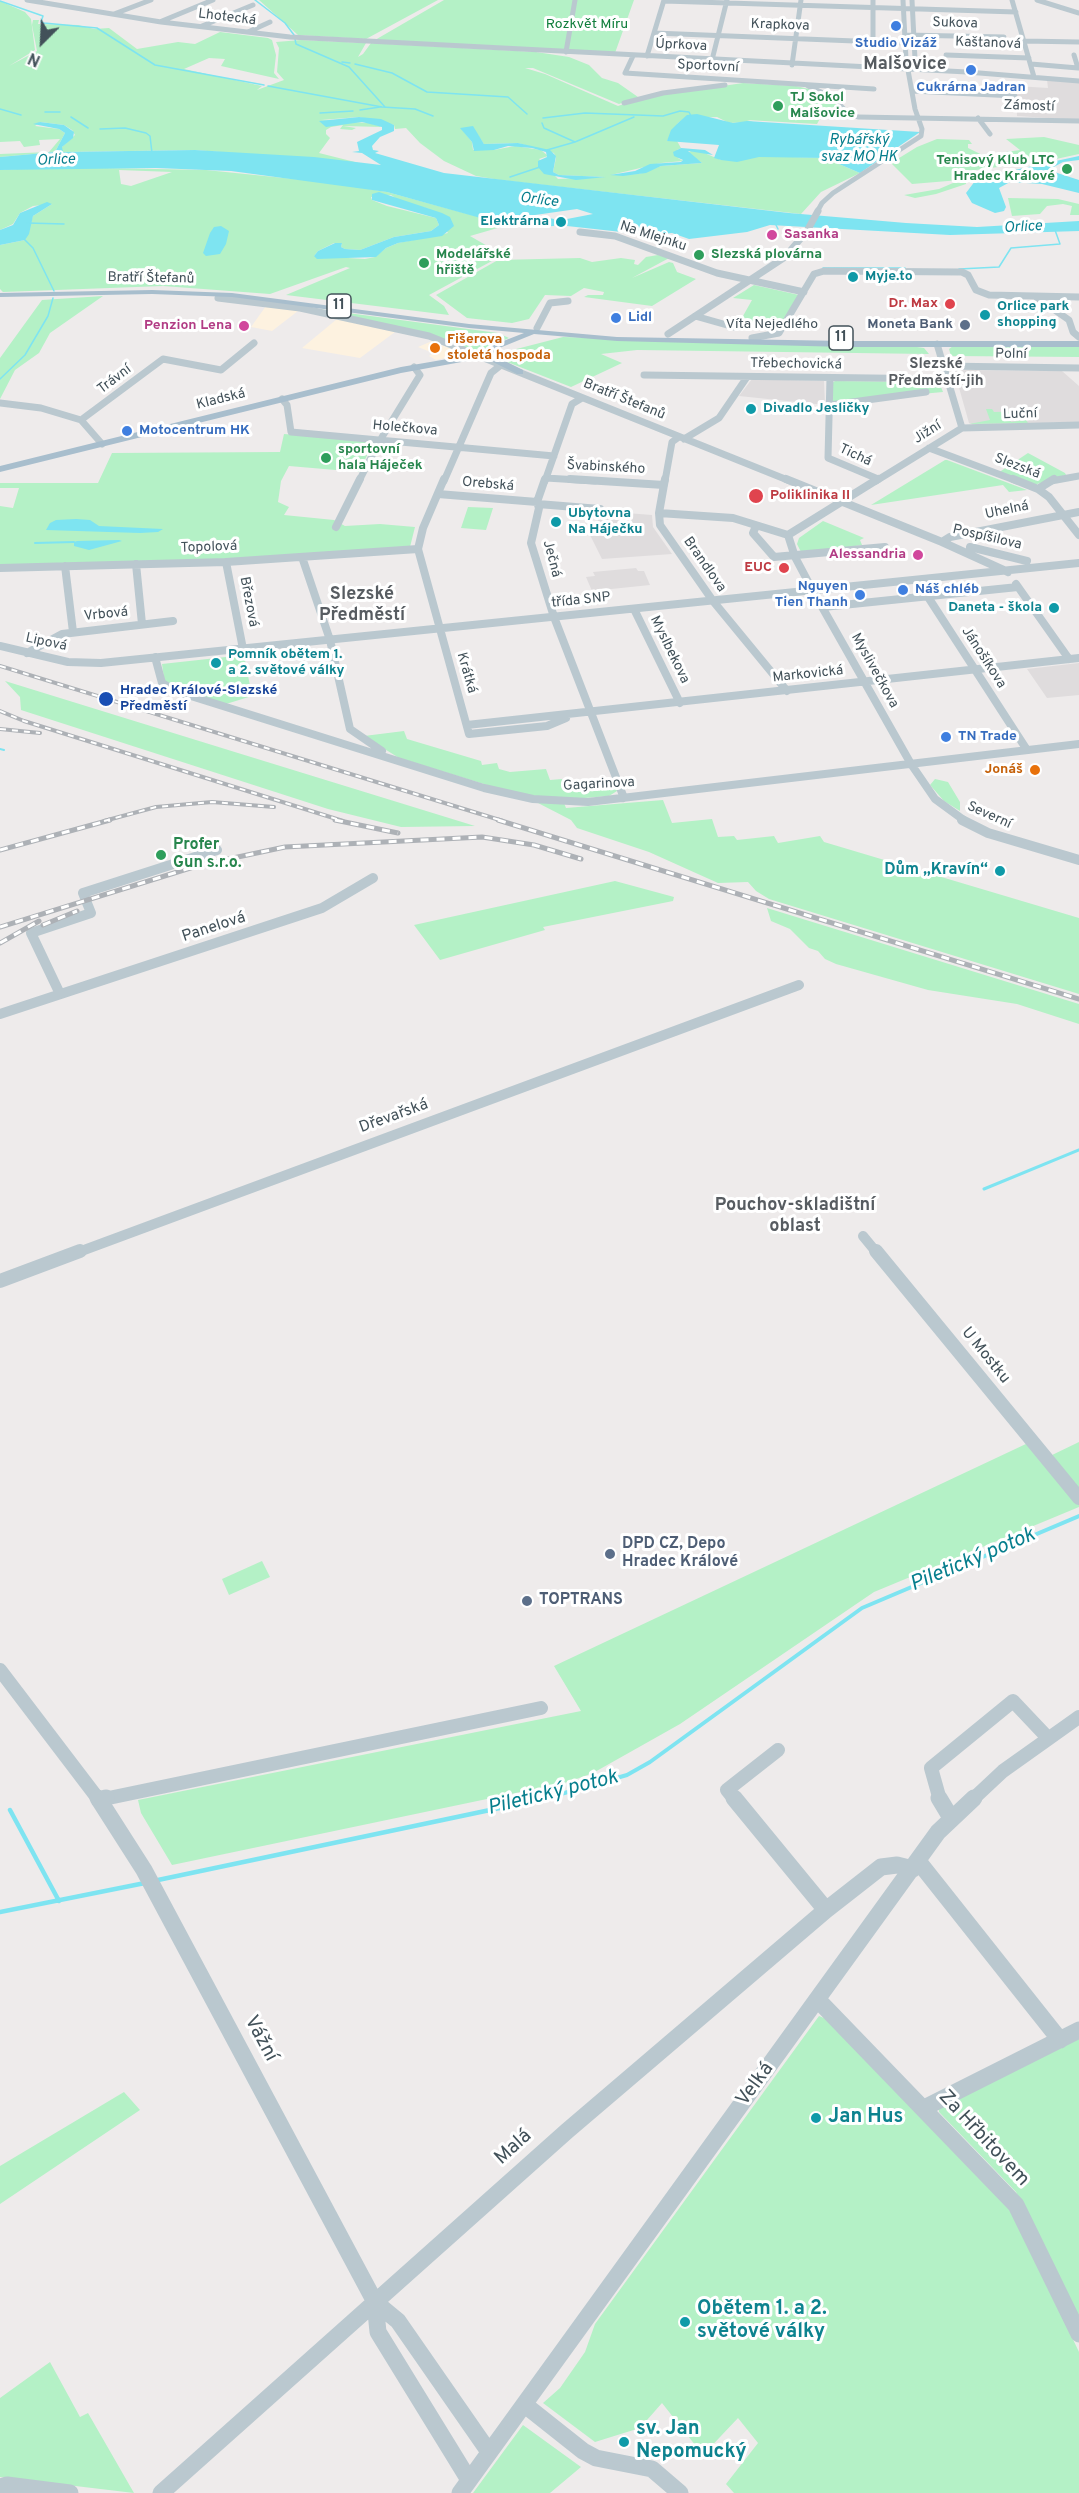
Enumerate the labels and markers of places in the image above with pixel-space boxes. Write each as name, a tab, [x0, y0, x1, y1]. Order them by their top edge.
marker: Studio Vizáž	[889, 19, 903, 33]
place label: Studio Vizáž	[855, 36, 937, 52]
marker: Cukrárna Jadran	[964, 63, 978, 77]
place label: Cukrárna Jadran	[916, 80, 1026, 96]
place label: TJ Sokol Malšovice	[790, 90, 855, 122]
marker: TJ Sokol Malšovice	[771, 99, 785, 113]
place label: Tenisový Klub LTC Hradec Králové	[936, 153, 1055, 186]
marker: Tenisový Klub LTC Hradec Králové	[1060, 162, 1074, 176]
place label: Elektrárna	[480, 214, 549, 230]
marker: Elektrárna	[554, 215, 568, 229]
place label: Sasanka	[784, 227, 839, 243]
marker: Sasanka	[765, 228, 779, 242]
place label: Modelářské hřiště	[436, 247, 511, 280]
place label: Slezská plovárna	[711, 247, 822, 263]
marker: Slezská plovárna	[692, 248, 706, 262]
marker: Modelářské hřiště	[417, 256, 431, 270]
place label: Myje.to	[865, 269, 913, 285]
marker: Myje.to	[846, 270, 860, 284]
place label: Dr. Max	[888, 296, 938, 312]
marker: Dr. Max	[943, 297, 957, 311]
place label: Orlice park shopping	[997, 299, 1069, 332]
marker: Orlice park shopping	[978, 308, 992, 322]
place label: Lidl	[628, 310, 652, 326]
marker: Lidl	[609, 311, 623, 325]
place label: Moneta Bank	[867, 317, 953, 333]
place label: Penzion Lena	[144, 318, 232, 334]
marker: Moneta Bank	[958, 318, 972, 332]
marker: Penzion Lena	[237, 319, 251, 333]
place label: Fišerova stoletá hospoda	[447, 332, 551, 364]
marker: Fišerova stoletá hospoda	[428, 341, 442, 355]
place label: Divadlo Jesličky	[763, 401, 869, 417]
marker: Divadlo Jesličky	[744, 402, 758, 416]
place label: Motocentrum HK	[139, 423, 250, 439]
marker: Motocentrum HK	[120, 424, 134, 438]
place label: sportovní hala Háječek	[338, 442, 423, 474]
marker: sportovní hala Háječek	[319, 451, 333, 465]
marker: Poliklinika II	[747, 487, 765, 505]
place label: Poliklinika II	[770, 488, 850, 504]
place label: Ubytovna Na Háječku	[568, 506, 643, 538]
marker: Ubytovna Na Háječku	[549, 515, 563, 529]
place label: Alessandria	[829, 547, 906, 563]
marker: Alessandria	[911, 548, 925, 562]
place label: EUC	[744, 560, 772, 576]
marker: EUC	[777, 561, 791, 575]
place label: Nguyen Tien Thanh	[775, 579, 848, 612]
place label: Náš chléb	[915, 582, 979, 598]
marker: Náš chléb	[896, 583, 910, 597]
marker: Nguyen Tien Thanh	[853, 588, 867, 602]
place label: Daneta - škola	[948, 600, 1042, 616]
marker: Daneta - škola	[1047, 601, 1061, 615]
place label: Pomník obětem 1. a 2. světové války	[228, 647, 345, 680]
marker: Pomník obětem 1. a 2. světové války	[209, 656, 223, 670]
place label: Hradec Králové-Slezské Předměstí	[120, 683, 277, 716]
marker: Hradec Králové-Slezské Předměstí	[97, 690, 115, 708]
place label: TN Trade	[958, 729, 1017, 745]
marker: TN Trade	[939, 730, 953, 744]
place label: Jonáš	[984, 762, 1023, 778]
marker: Jonáš	[1028, 763, 1042, 777]
place label: Profer Gun s.r.o.	[173, 836, 242, 874]
marker: Profer Gun s.r.o.	[154, 848, 168, 862]
place label: Dům „Kravín“	[884, 861, 988, 881]
marker: Dům „Kravín“	[993, 864, 1007, 878]
place label: DPD CZ, Depo Hradec Králové	[622, 1535, 738, 1573]
marker: DPD CZ, Depo Hradec Králové	[603, 1547, 617, 1561]
place label: TOPTRANS	[539, 1591, 623, 1611]
marker: TOPTRANS	[520, 1594, 534, 1608]
place label: Jan Hus	[828, 2106, 903, 2130]
marker: Jan Hus	[809, 2111, 823, 2125]
place label: Obětem 1. a 2. světové války	[697, 2298, 827, 2345]
marker: Obětem 1. a 2. světové války	[678, 2315, 692, 2329]
place label: sv. Jan Nepomucký	[636, 2418, 747, 2465]
marker: sv. Jan Nepomucký	[617, 2435, 631, 2449]

